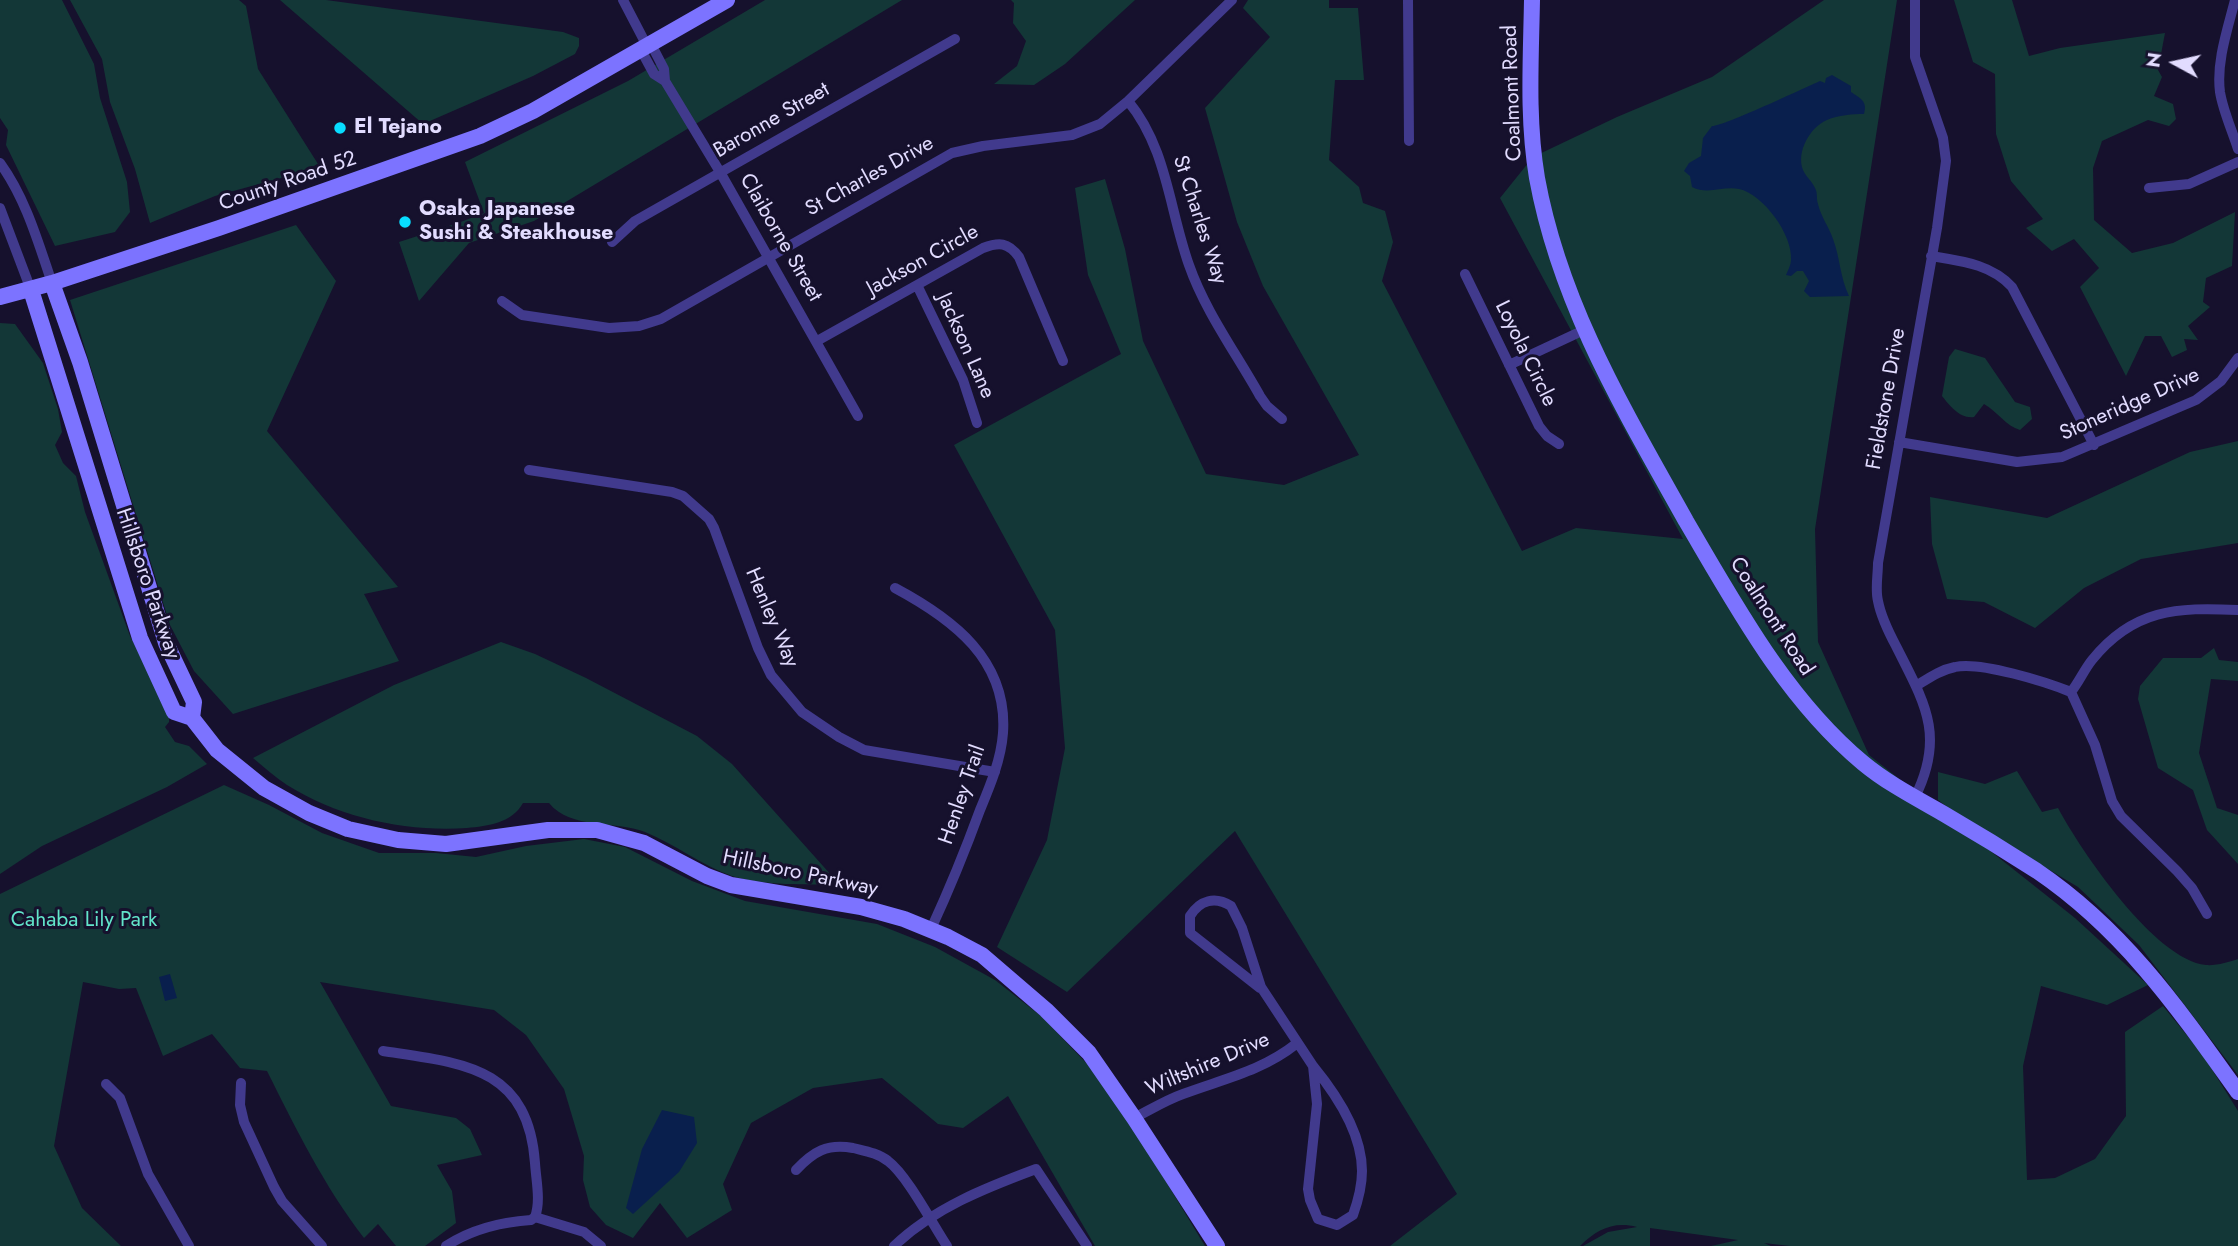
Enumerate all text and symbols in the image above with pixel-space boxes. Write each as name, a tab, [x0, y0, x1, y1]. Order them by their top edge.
street label: Coalmont Road	[1498, 24, 1528, 162]
north arrow	[2140, 28, 2210, 98]
text: N	[2139, 51, 2168, 69]
street label: Baronne Street	[710, 78, 834, 164]
place label: El Tejano	[354, 115, 442, 141]
marker: El Tejano	[332, 120, 348, 136]
street label: St Charles Drive	[802, 131, 938, 223]
street label: County Road 52	[216, 147, 360, 217]
street label: St Charles Way	[1166, 152, 1232, 288]
street label: Claiborne Street	[733, 169, 827, 307]
place label: Osaka Japanese Sushi & Steakhouse	[419, 197, 613, 247]
marker: Osaka Japanese Sushi & Steakhouse	[397, 214, 413, 230]
street label: Jackson Circle	[863, 220, 983, 302]
street label: Jackson Lane	[930, 289, 1000, 403]
street label: Loyola Circle	[1489, 297, 1561, 411]
street label: Fieldstone Drive	[1862, 326, 1912, 472]
street label: Stoneridge Drive	[2056, 363, 2204, 447]
street label: Hillsboro Parkway	[109, 505, 185, 663]
street label: Coalmont Road	[1723, 553, 1819, 681]
street label: Henley Way	[739, 564, 803, 672]
street label: Henley Trail	[934, 742, 992, 848]
street label: Hillsboro Parkway	[720, 845, 880, 903]
park label: Cahaba Lily Park	[11, 908, 157, 934]
street label: Wiltshire Drive	[1142, 1028, 1274, 1102]

